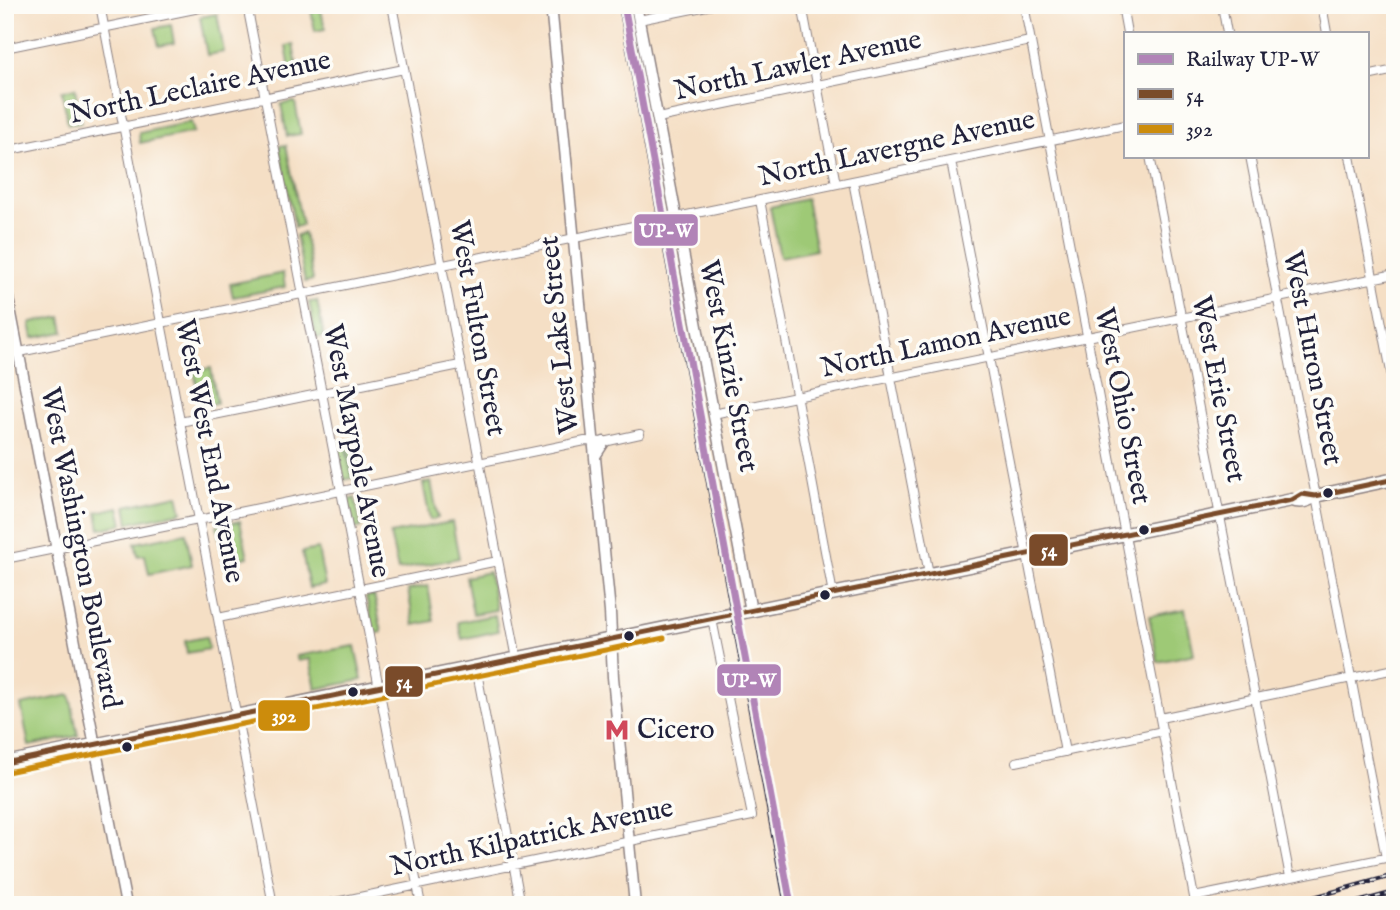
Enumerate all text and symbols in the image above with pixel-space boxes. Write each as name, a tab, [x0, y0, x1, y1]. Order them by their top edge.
street label: North Lawler Avenue	[671, 23, 925, 109]
legend	[1124, 32, 1368, 158]
street label: North Leclaire Avenue	[66, 43, 334, 133]
text: Railway UP-W	[1186, 47, 1320, 74]
text: 54	[1186, 83, 1205, 110]
street label: North Lavergne Avenue	[756, 103, 1038, 195]
text: 392	[1186, 117, 1213, 144]
line badge: UP-W	[633, 213, 699, 247]
street label: West Fulton Street	[441, 217, 513, 439]
text: UP-W	[638, 220, 695, 244]
street label: West Lake Street	[532, 234, 588, 436]
street label: West Huron Street	[1274, 248, 1350, 469]
street label: West Kinzie Street	[690, 257, 766, 475]
street label: West Erie Street	[1183, 293, 1253, 486]
street label: North Lamon Avenue	[818, 299, 1074, 387]
street label: West Ohio Street	[1086, 305, 1158, 508]
street label: West West End Avenue	[166, 316, 252, 586]
street label: West Maypole Avenue	[314, 321, 398, 581]
street label: West Washington Boulevard	[32, 384, 128, 712]
unlabelled marker	[1321, 486, 1335, 500]
unlabelled marker	[1137, 523, 1151, 537]
line badge: 54	[1028, 533, 1069, 567]
text: 54	[1041, 539, 1058, 563]
unlabelled marker	[818, 588, 832, 602]
unlabelled marker	[622, 629, 636, 643]
line badge: UP-W	[716, 663, 782, 697]
line badge: 54	[384, 665, 424, 698]
text: UP-W	[721, 670, 778, 694]
text: 54	[396, 671, 413, 695]
unlabelled marker	[346, 685, 360, 699]
line badge: 392	[257, 699, 311, 732]
text: 392	[272, 705, 296, 729]
place label: Cicero	[637, 713, 715, 748]
metro station icon: Cicero	[603, 716, 631, 744]
unlabelled marker	[120, 740, 134, 754]
street label: North Kilpatrick Avenue	[388, 791, 677, 885]

